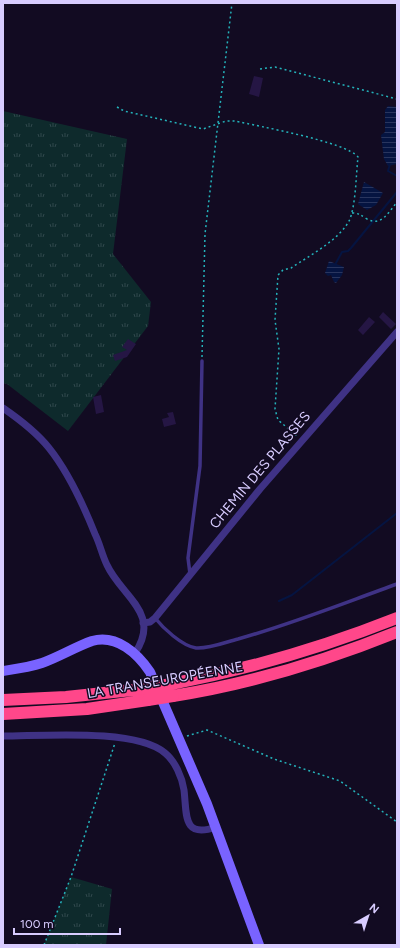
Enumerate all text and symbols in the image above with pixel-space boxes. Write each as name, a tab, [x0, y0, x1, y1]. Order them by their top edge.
street label: CHEMIN DES PLASSES	[206, 408, 314, 532]
street label: LA TRANSEUROPÉENNE	[86, 658, 244, 702]
north arrow	[348, 896, 388, 936]
text: N	[367, 901, 381, 916]
scale bar	[14, 910, 120, 936]
text: 100 m	[20, 917, 54, 931]

